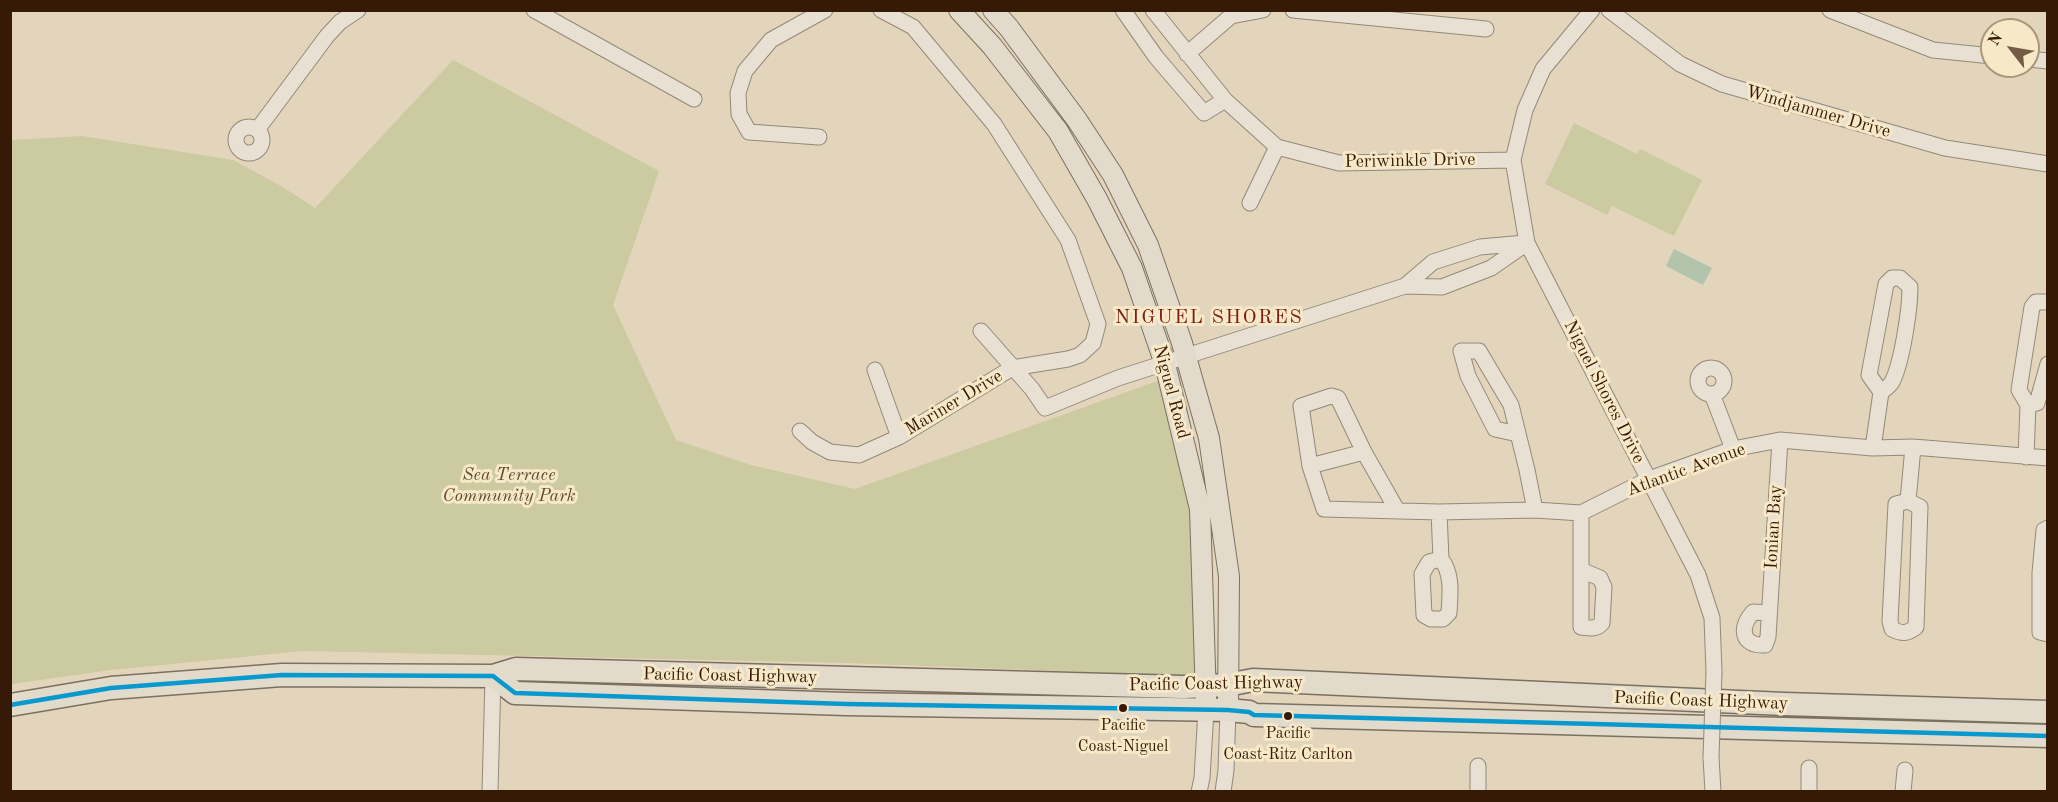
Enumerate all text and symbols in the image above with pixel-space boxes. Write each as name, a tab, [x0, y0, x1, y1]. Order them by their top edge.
north arrow	[1980, 18, 2040, 78]
text: N	[1986, 30, 2006, 49]
street label: Windjammer Drive	[1743, 81, 1893, 143]
street label: Periwinkle Drive	[1344, 149, 1476, 173]
district label: NIGUEL SHORES	[1115, 306, 1303, 330]
street label: Niguel Shores Drive	[1559, 317, 1649, 467]
street label: Niguel Road	[1148, 343, 1194, 441]
street label: Mariner Drive	[901, 365, 1007, 441]
street label: Atlantic Avenue	[1624, 439, 1748, 501]
park label: Sea Terrace Community Park	[442, 464, 576, 506]
street label: Ionian Bay	[1761, 484, 1787, 570]
street label: Pacific Coast Highway	[643, 664, 817, 688]
street label: Pacific Coast Highway	[1129, 672, 1303, 696]
street label: Pacific Coast Highway	[1613, 687, 1789, 715]
marker: Pacific Coast-Niguel	[1117, 702, 1129, 714]
marker: Pacific Coast-Ritz Carlton	[1282, 710, 1294, 722]
place label: Pacific Coast-Niguel	[1078, 716, 1168, 754]
place label: Pacific Coast-Ritz Carlton	[1223, 724, 1353, 762]

